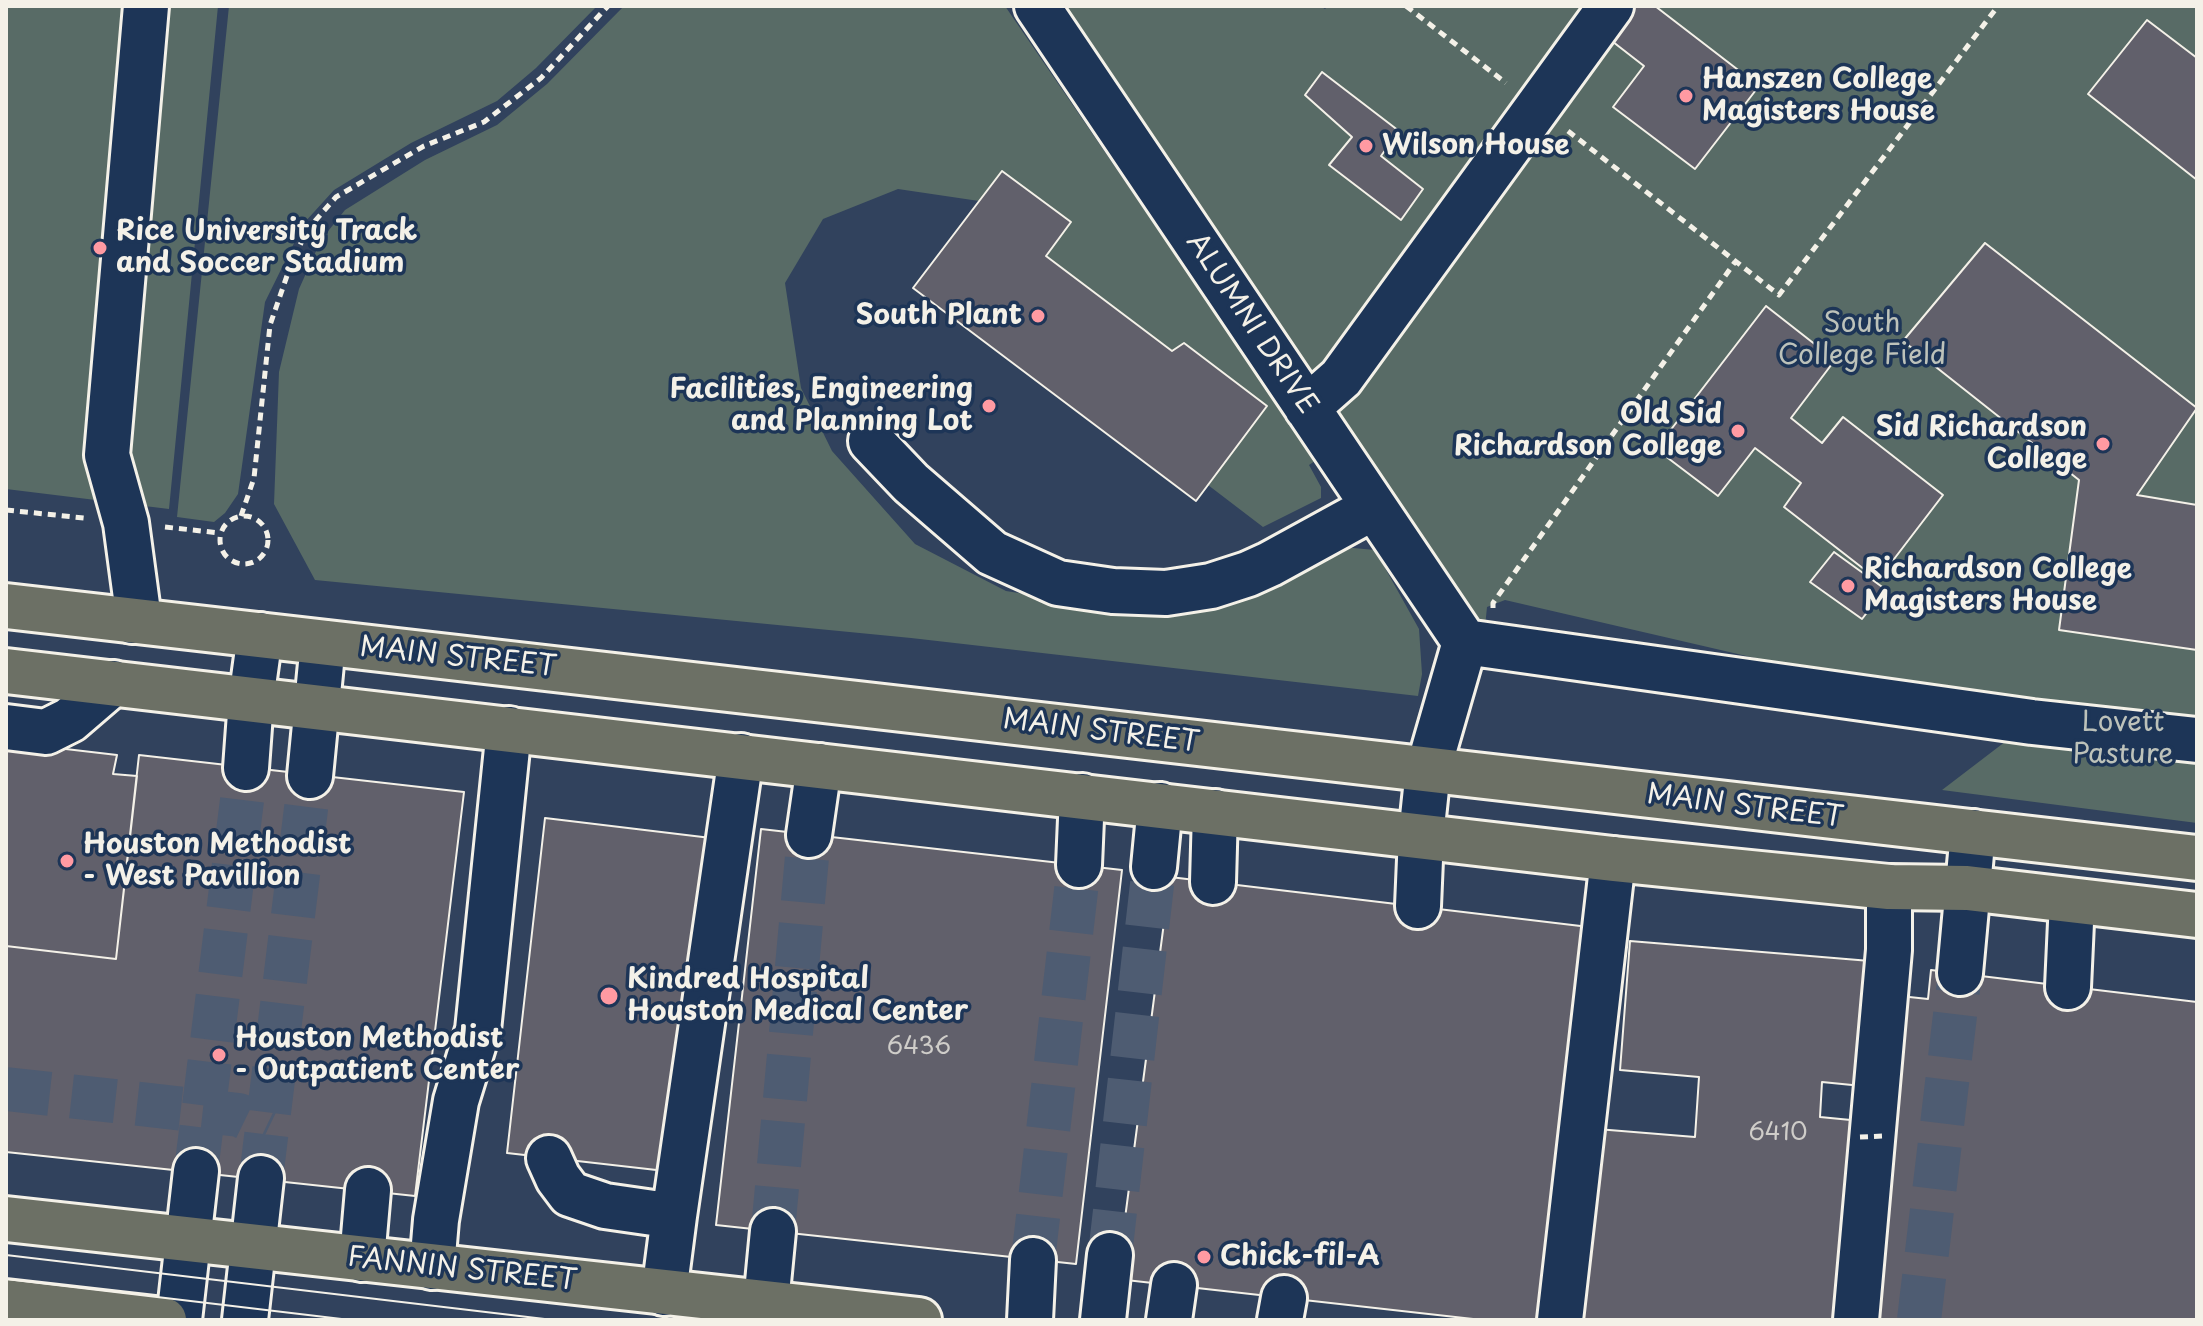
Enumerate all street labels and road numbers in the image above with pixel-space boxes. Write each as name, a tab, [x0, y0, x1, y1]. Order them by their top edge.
street label: ALUMNI DRIVE	[1178, 227, 1324, 421]
street label: MAIN STREET	[358, 631, 558, 685]
street label: MAIN STREET	[1001, 703, 1201, 761]
street label: MAIN STREET	[1645, 778, 1845, 836]
street label: FANNIN STREET	[346, 1241, 578, 1299]

